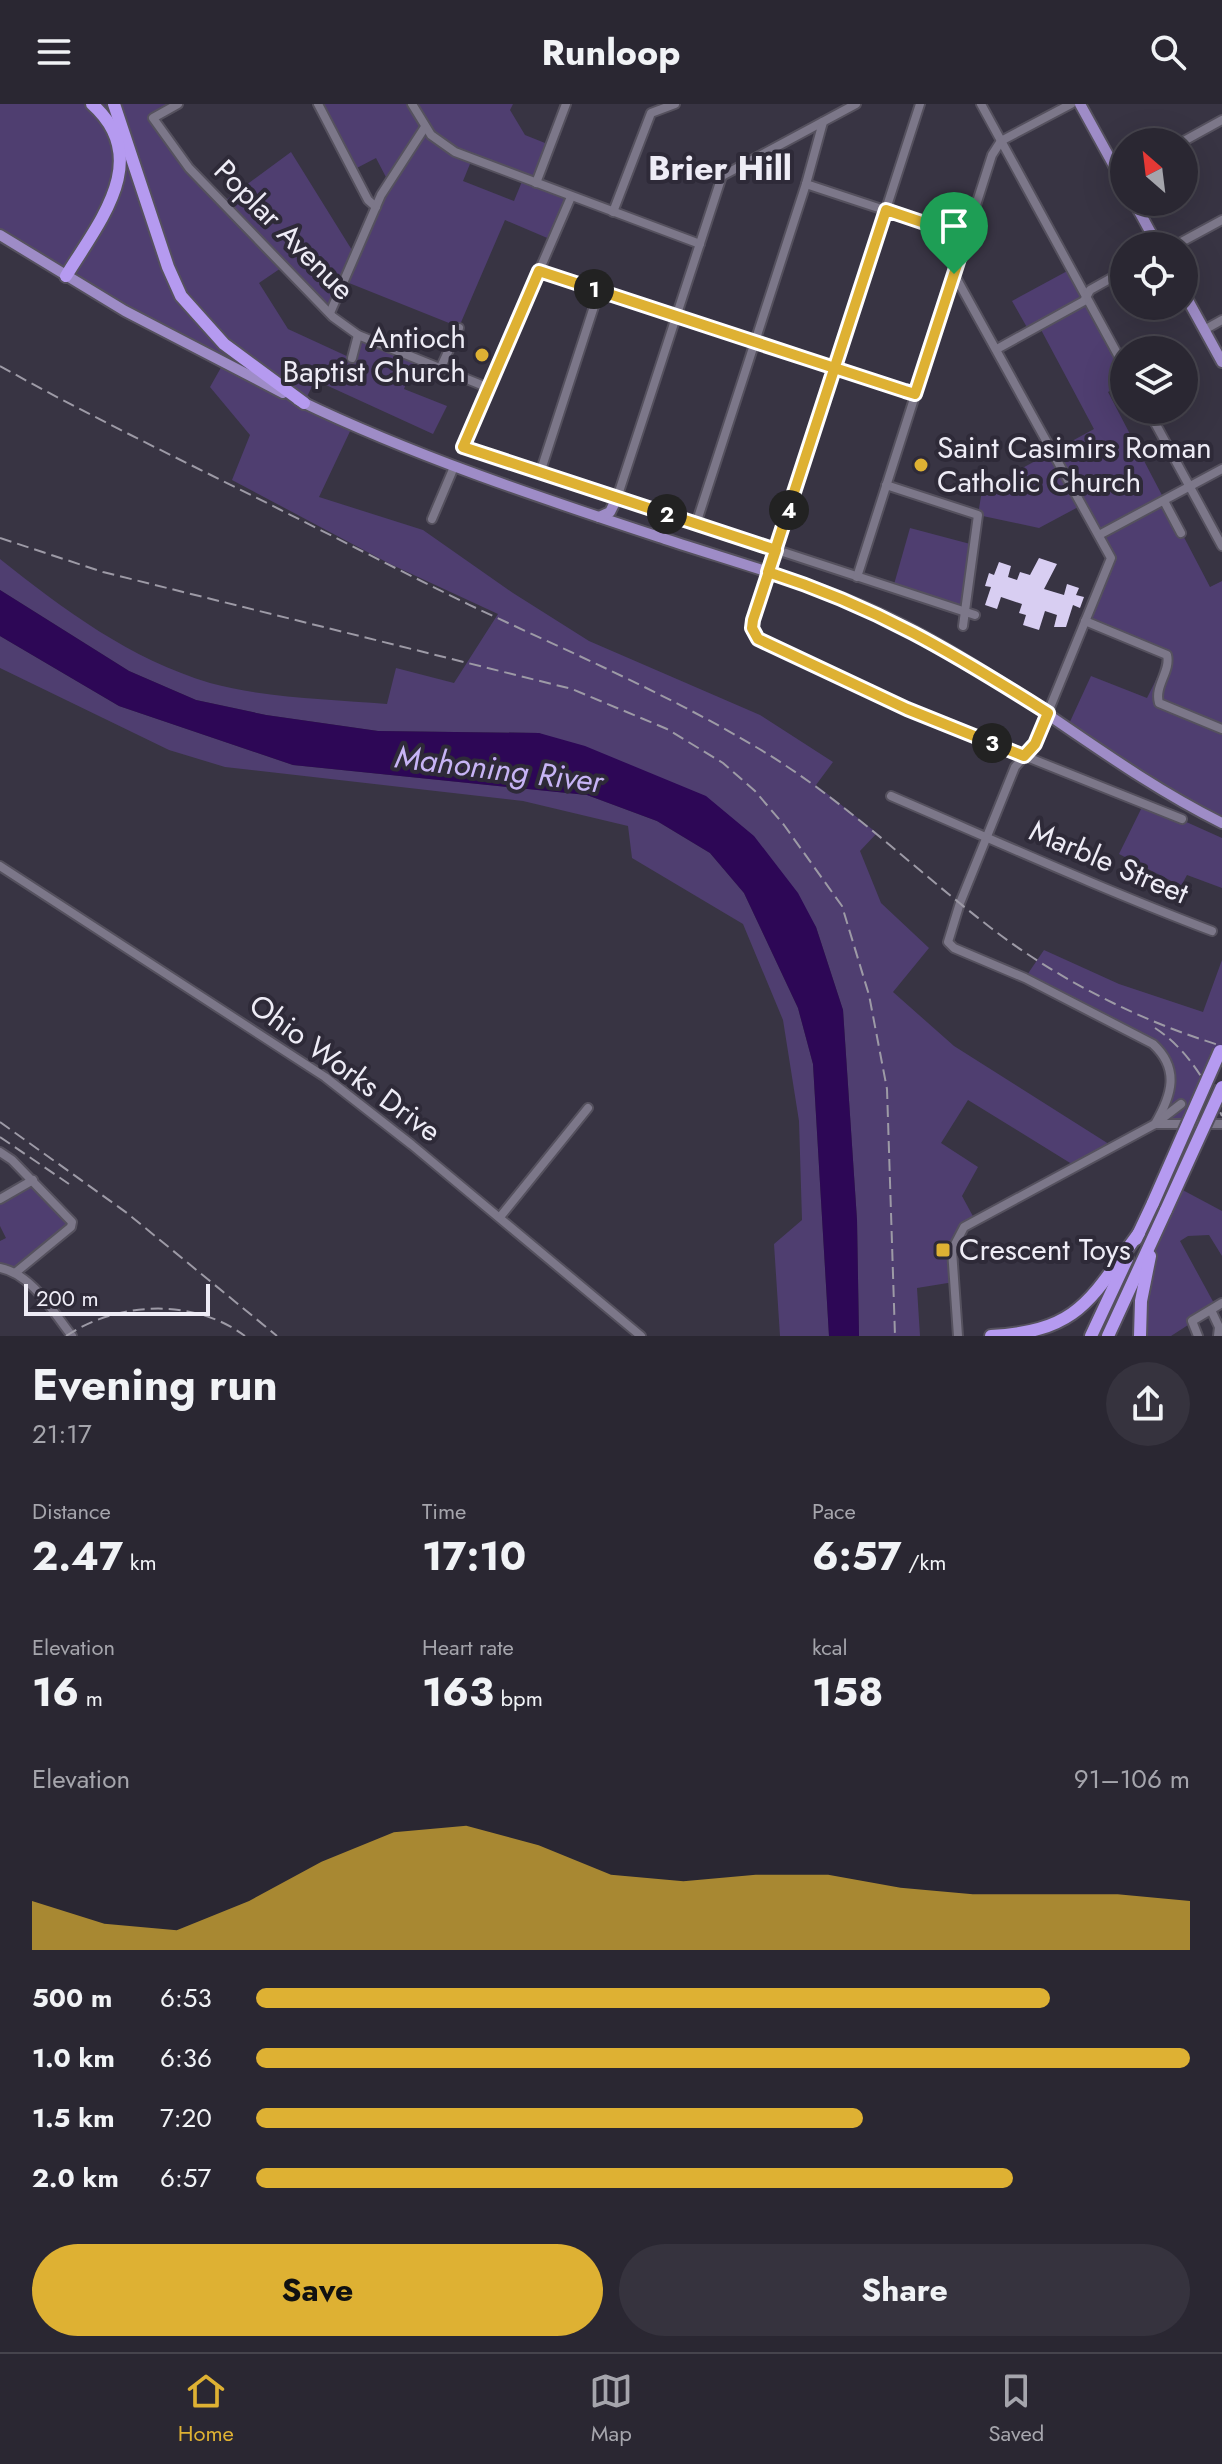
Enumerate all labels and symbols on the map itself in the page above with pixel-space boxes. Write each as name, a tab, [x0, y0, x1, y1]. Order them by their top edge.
north arrow	[1110, 128, 1198, 216]
district label: Brier Hill	[648, 144, 792, 193]
street label: Poplar Avenue	[204, 150, 364, 310]
pin	[920, 192, 988, 274]
pin: 1	[574, 269, 614, 309]
place label: Antioch Baptist Church	[282, 316, 466, 393]
marker: Antioch Baptist Church	[473, 346, 491, 364]
place label: Saint Casimirs Roman Catholic Church	[937, 426, 1212, 503]
marker: Saint Casimirs Roman Catholic Church	[912, 456, 930, 474]
pin: 4	[769, 490, 809, 530]
pin: 2	[647, 494, 687, 534]
pin: 3	[972, 723, 1012, 763]
water label: Mahoning River	[392, 733, 608, 805]
street label: Marble Street	[1023, 809, 1196, 915]
street label: Ohio Works Drive	[241, 983, 450, 1152]
place label: Crescent Toys	[959, 1228, 1131, 1271]
marker: Crescent Toys	[934, 1241, 952, 1259]
scale bar	[24, 1280, 210, 1316]

